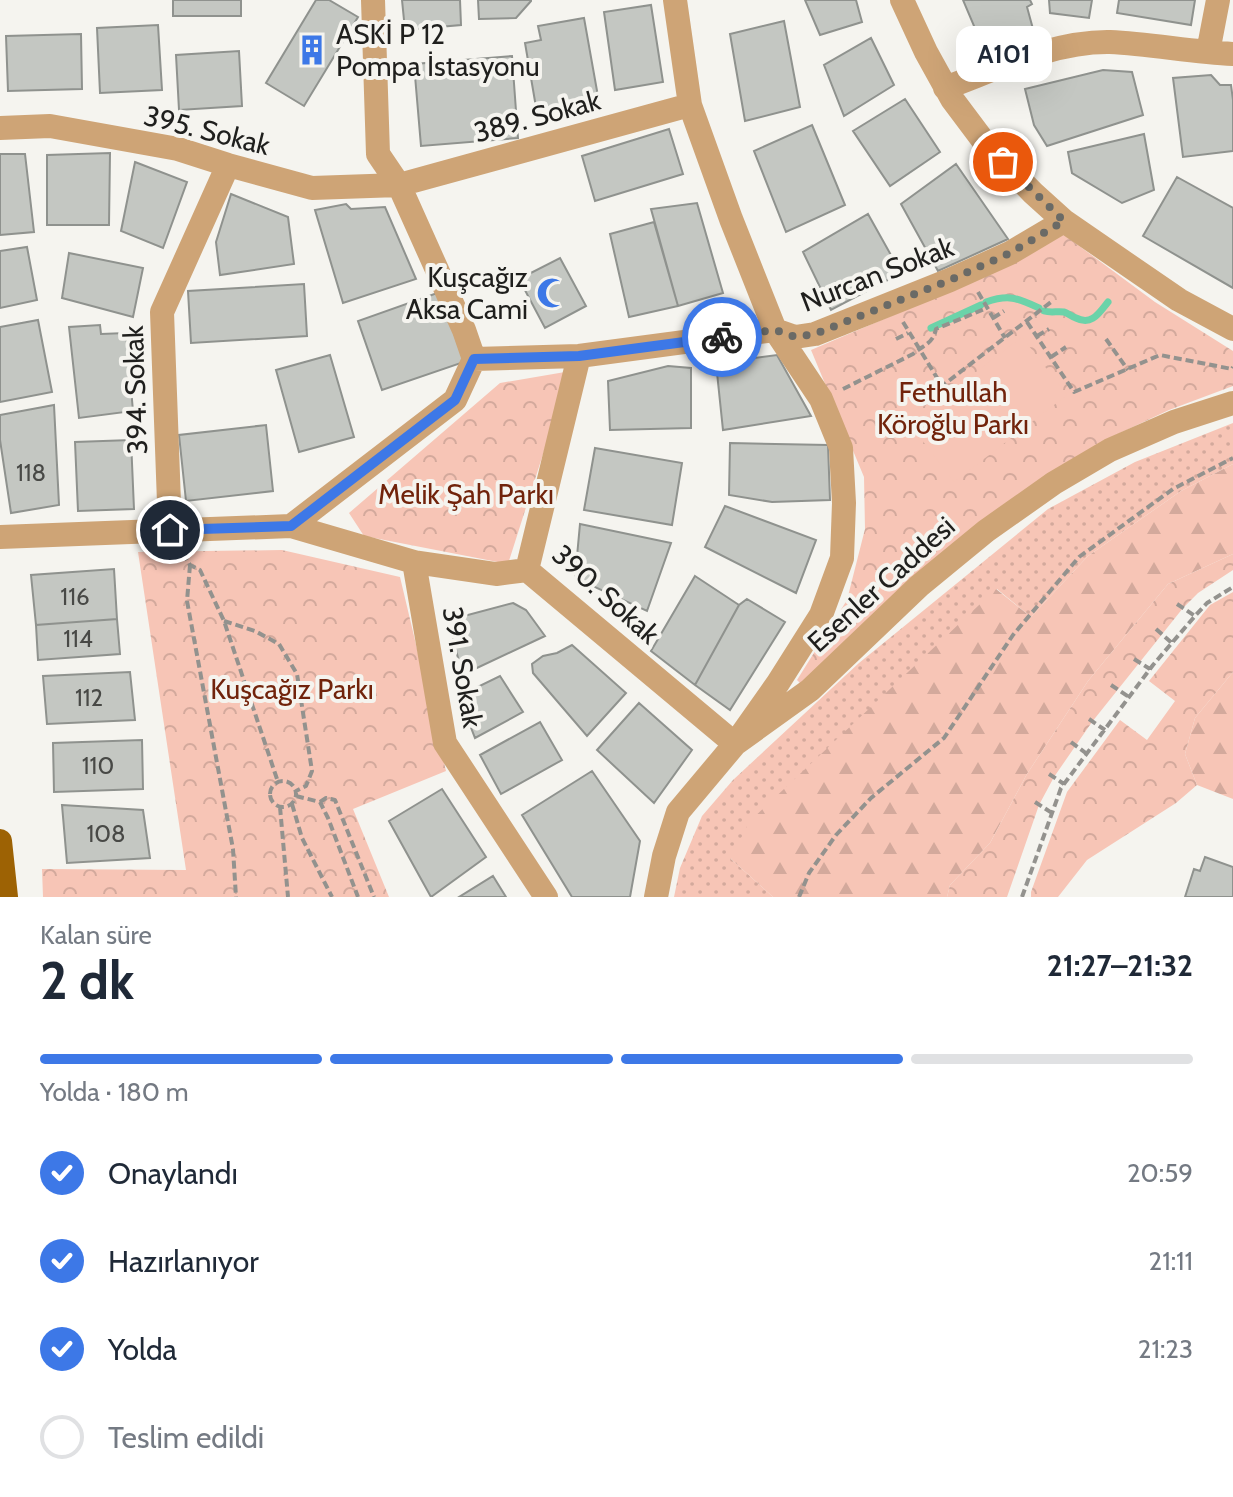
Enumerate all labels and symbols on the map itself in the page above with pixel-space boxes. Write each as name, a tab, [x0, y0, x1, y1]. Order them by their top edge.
place label: ASKİ P 12 Pompa İstasyonu	[336, 17, 540, 83]
callout: A101	[955, 26, 1051, 82]
building icon: ASKİ P 12 Pompa İstasyonu	[295, 33, 329, 67]
street label: 389. Sokak	[470, 83, 604, 149]
street label: 395. Sokak	[141, 98, 274, 162]
pin	[969, 128, 1037, 196]
street label: Nurcan Sokak	[796, 229, 959, 319]
place label: Kuşcağız Aksa Cami	[406, 260, 528, 326]
mosque icon: Kuşcağız Aksa Cami	[535, 276, 569, 310]
courier	[682, 297, 762, 377]
street label: 394. Sokak	[116, 324, 154, 455]
park label: Fethullah Köroğlu Parkı	[877, 375, 1029, 441]
house number: 118	[16, 458, 46, 487]
park label: Melik Şah Parkı	[378, 477, 554, 511]
pin	[136, 496, 204, 564]
street label: Esenler Caddesi	[800, 509, 962, 659]
street label: 390. Sokak	[545, 537, 667, 651]
house number: 116	[60, 582, 90, 611]
street label: 391. Sokak	[436, 604, 490, 731]
house number: 114	[63, 624, 93, 653]
park label: Kuşcağız Parkı	[210, 672, 374, 706]
house number: 112	[75, 683, 103, 712]
house number: 110	[82, 751, 114, 780]
house number: 108	[86, 819, 126, 848]

